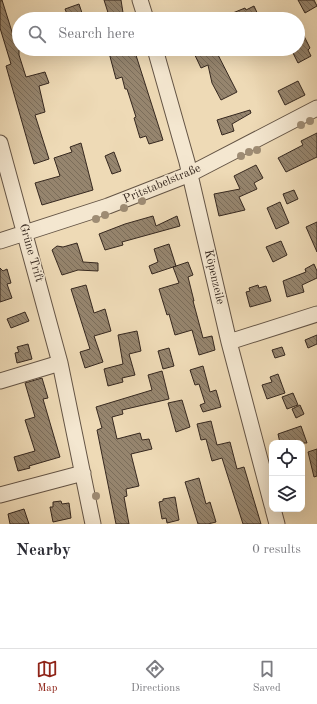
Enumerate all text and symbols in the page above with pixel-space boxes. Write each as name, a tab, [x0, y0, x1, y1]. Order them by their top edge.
search box	[12, 12, 305, 56]
icon: search	[26, 23, 48, 45]
text: Search here	[58, 27, 135, 42]
street label: Pritstabelstraße	[122, 162, 203, 206]
street label: Grüne Trift	[17, 222, 45, 284]
street label: Köpenzeile	[202, 248, 226, 306]
map controls	[269, 440, 305, 512]
button: locate	[269, 440, 305, 476]
button: layers	[269, 476, 305, 512]
text: Nearby	[16, 542, 71, 559]
text: 0 results	[252, 543, 301, 556]
tab: Map	[36, 658, 58, 696]
tab: Directions	[131, 658, 180, 696]
tab: Saved	[253, 658, 281, 696]

